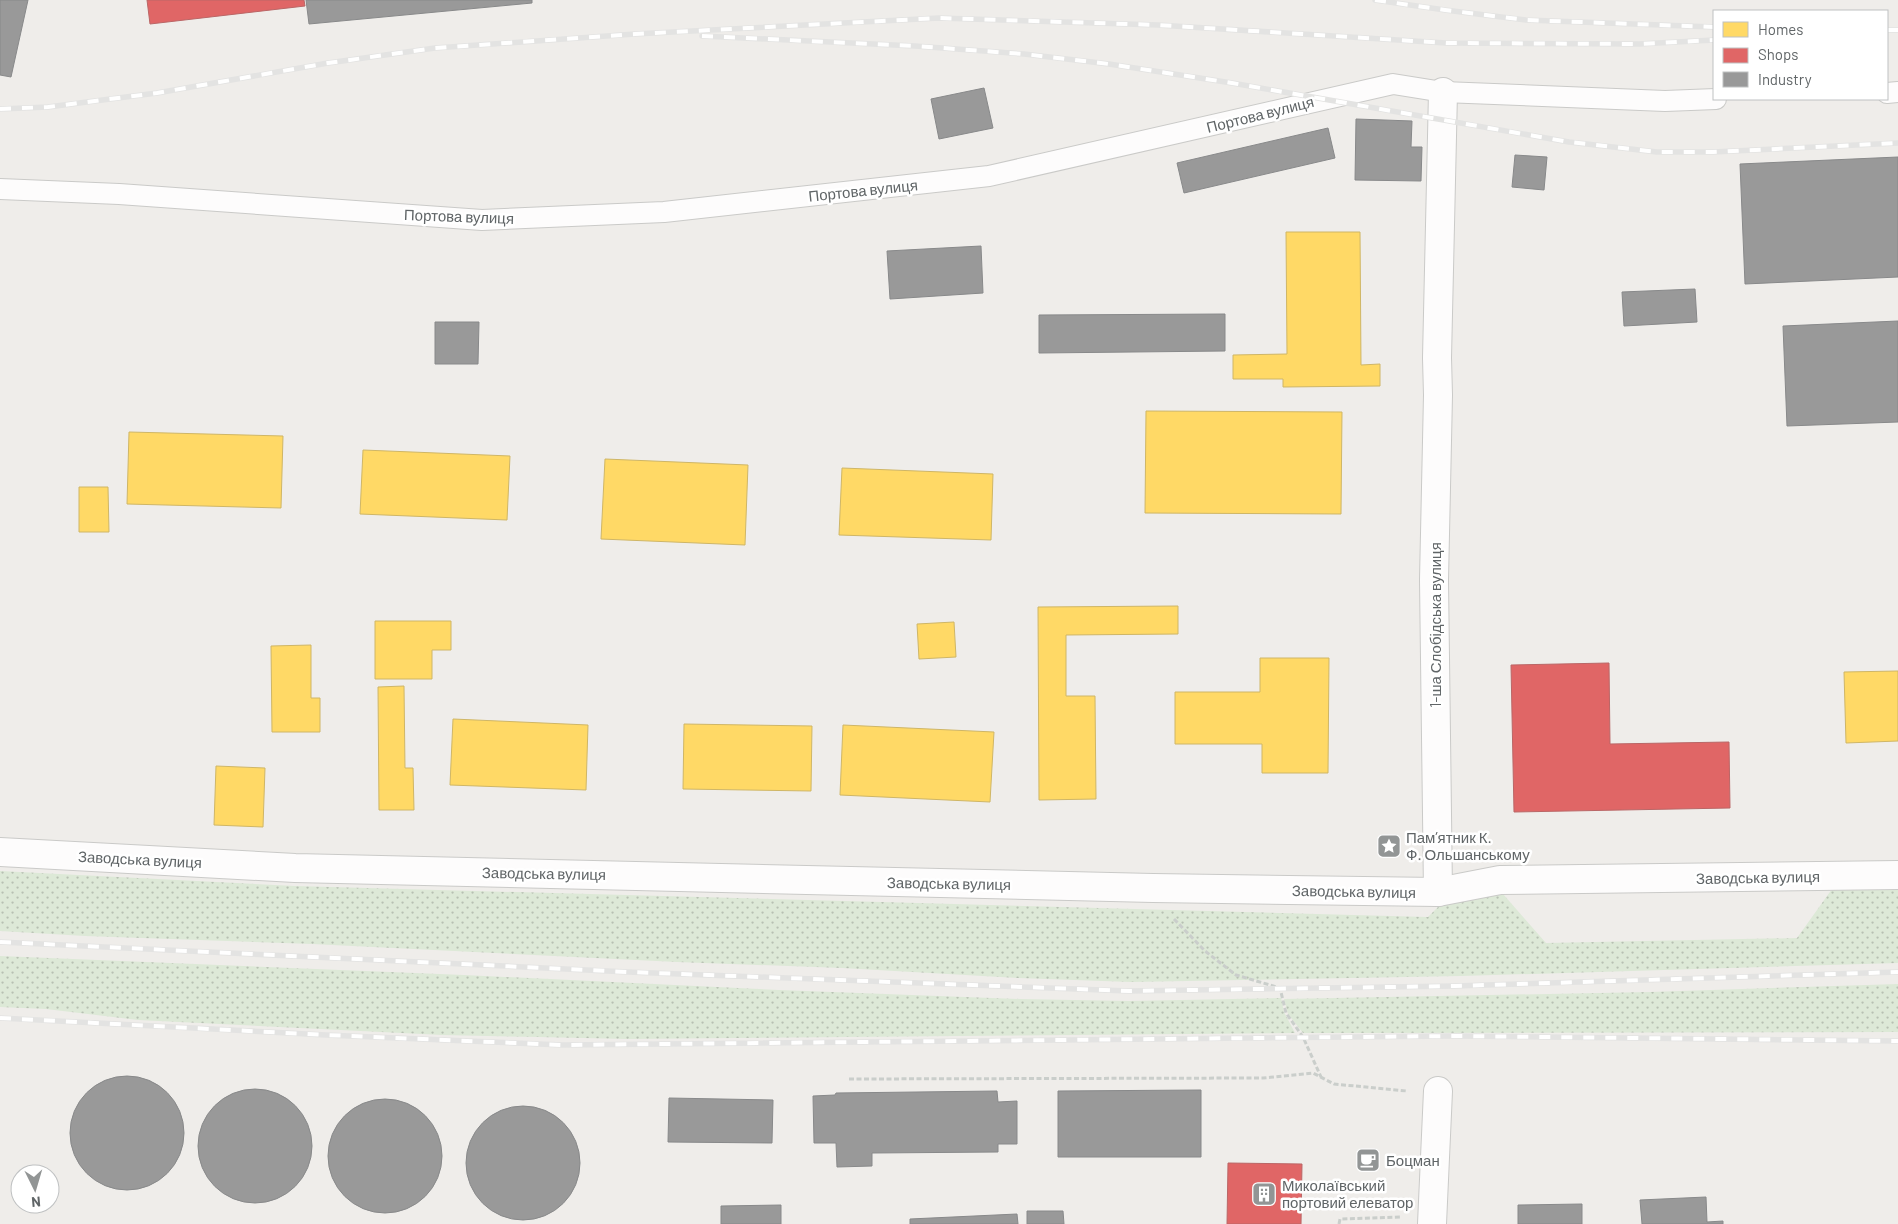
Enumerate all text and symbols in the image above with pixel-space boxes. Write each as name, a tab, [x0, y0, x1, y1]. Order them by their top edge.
legend	[1713, 10, 1888, 100]
text: Homes	[1758, 20, 1803, 38]
text: Shops	[1758, 45, 1798, 63]
text: Industry	[1758, 70, 1812, 88]
street label: Портова вулиця	[1204, 92, 1316, 136]
street label: Портова вулиця	[807, 175, 919, 205]
street label: Портова вулиця	[404, 205, 514, 227]
street label: 1-ша Слобідська вулиця	[1426, 542, 1444, 708]
place label: Пам’ятник К. Ф. Ольшанському	[1406, 828, 1530, 863]
place icon: Пам’ятник К. Ф. Ольшанському	[1376, 833, 1402, 859]
street label: Заводська вулиця	[78, 847, 202, 871]
street label: Заводська вулиця	[482, 863, 606, 883]
street label: Заводська вулиця	[1696, 867, 1820, 887]
street label: Заводська вулиця	[887, 873, 1011, 893]
street label: Заводська вулиця	[1292, 881, 1416, 901]
cafe icon: Боцман	[1355, 1147, 1381, 1173]
place label: Боцман	[1386, 1151, 1440, 1169]
north arrow	[10, 1164, 60, 1214]
place label: Миколаївський портовий елеватор	[1282, 1176, 1413, 1211]
building icon: Миколаївський портовий елеватор	[1251, 1181, 1277, 1207]
text: N	[31, 1194, 42, 1211]

